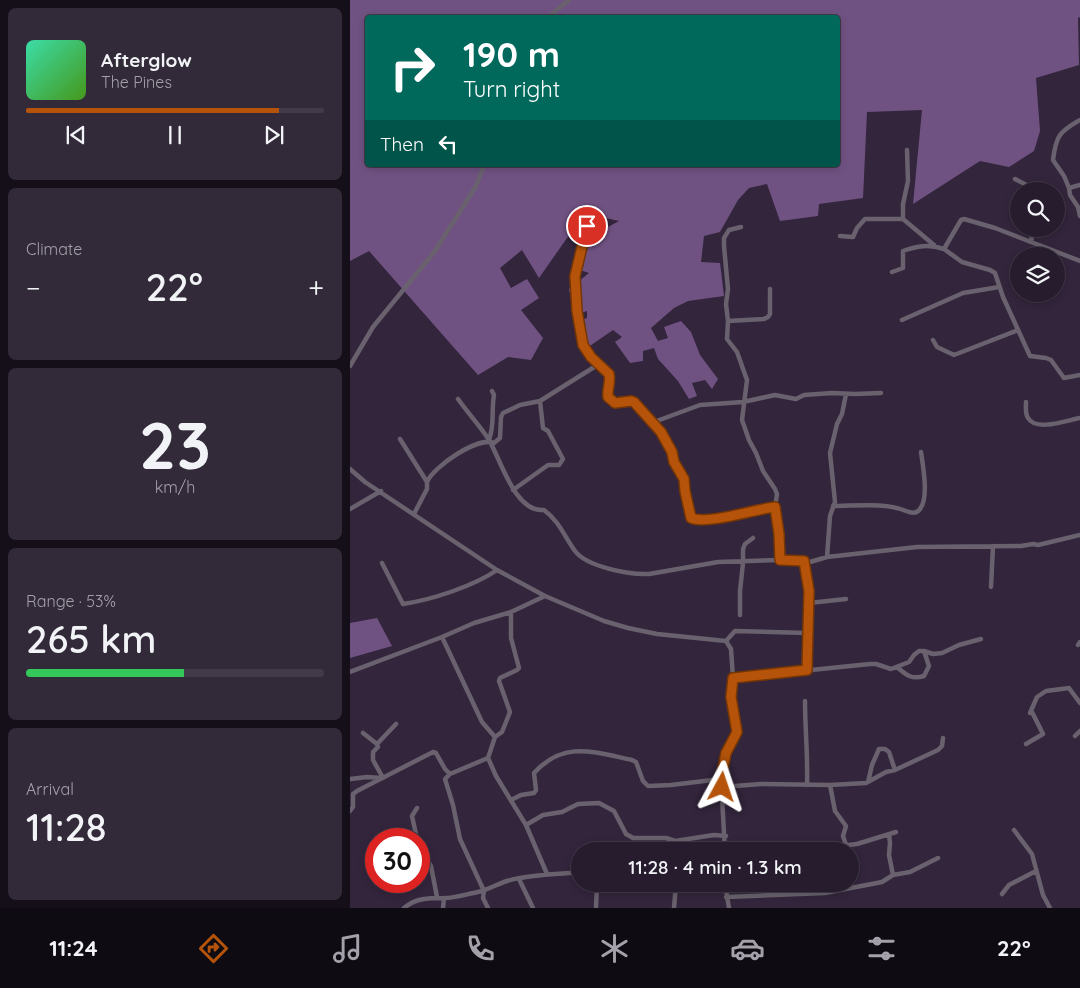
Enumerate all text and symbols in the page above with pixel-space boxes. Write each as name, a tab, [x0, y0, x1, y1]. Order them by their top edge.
text: 190 m	[463, 32, 560, 76]
icon: right	[380, 35, 445, 100]
text: Afterglow	[101, 48, 192, 72]
text: The Pines	[101, 72, 172, 92]
text: Turn right	[463, 75, 560, 103]
icon: previous	[62, 121, 90, 149]
icon: pause	[161, 121, 189, 149]
icon: next	[260, 121, 288, 149]
icon: left	[434, 130, 462, 158]
text: Then	[380, 132, 424, 156]
map controls	[1010, 182, 1065, 302]
button: search	[1010, 182, 1065, 237]
pin	[566, 205, 608, 247]
icon: arrive	[573, 212, 601, 240]
text: Climate	[26, 239, 82, 259]
button: layers	[1010, 247, 1065, 302]
text: 22°	[146, 263, 203, 311]
text: −	[26, 270, 41, 305]
text: +	[308, 270, 324, 305]
text: 23	[139, 404, 211, 485]
text: km/h	[155, 477, 195, 497]
text: Range · 53%	[26, 591, 116, 611]
text: 265 km	[26, 615, 156, 663]
position arrow	[695, 760, 747, 812]
text: Arrival	[26, 779, 74, 799]
text: 11:28	[26, 803, 107, 851]
speed limit sign: 30	[365, 828, 430, 893]
text: 11:28 · 4 min · 1.3 km	[628, 855, 802, 879]
icon: directions	[196, 931, 231, 966]
icon: music	[330, 931, 365, 966]
icon: phone	[463, 931, 498, 966]
icon: climate	[597, 931, 632, 966]
icon: car	[730, 931, 765, 966]
icon: filters	[864, 931, 899, 966]
text: 11:24	[49, 934, 98, 962]
text: 22°	[997, 934, 1031, 962]

